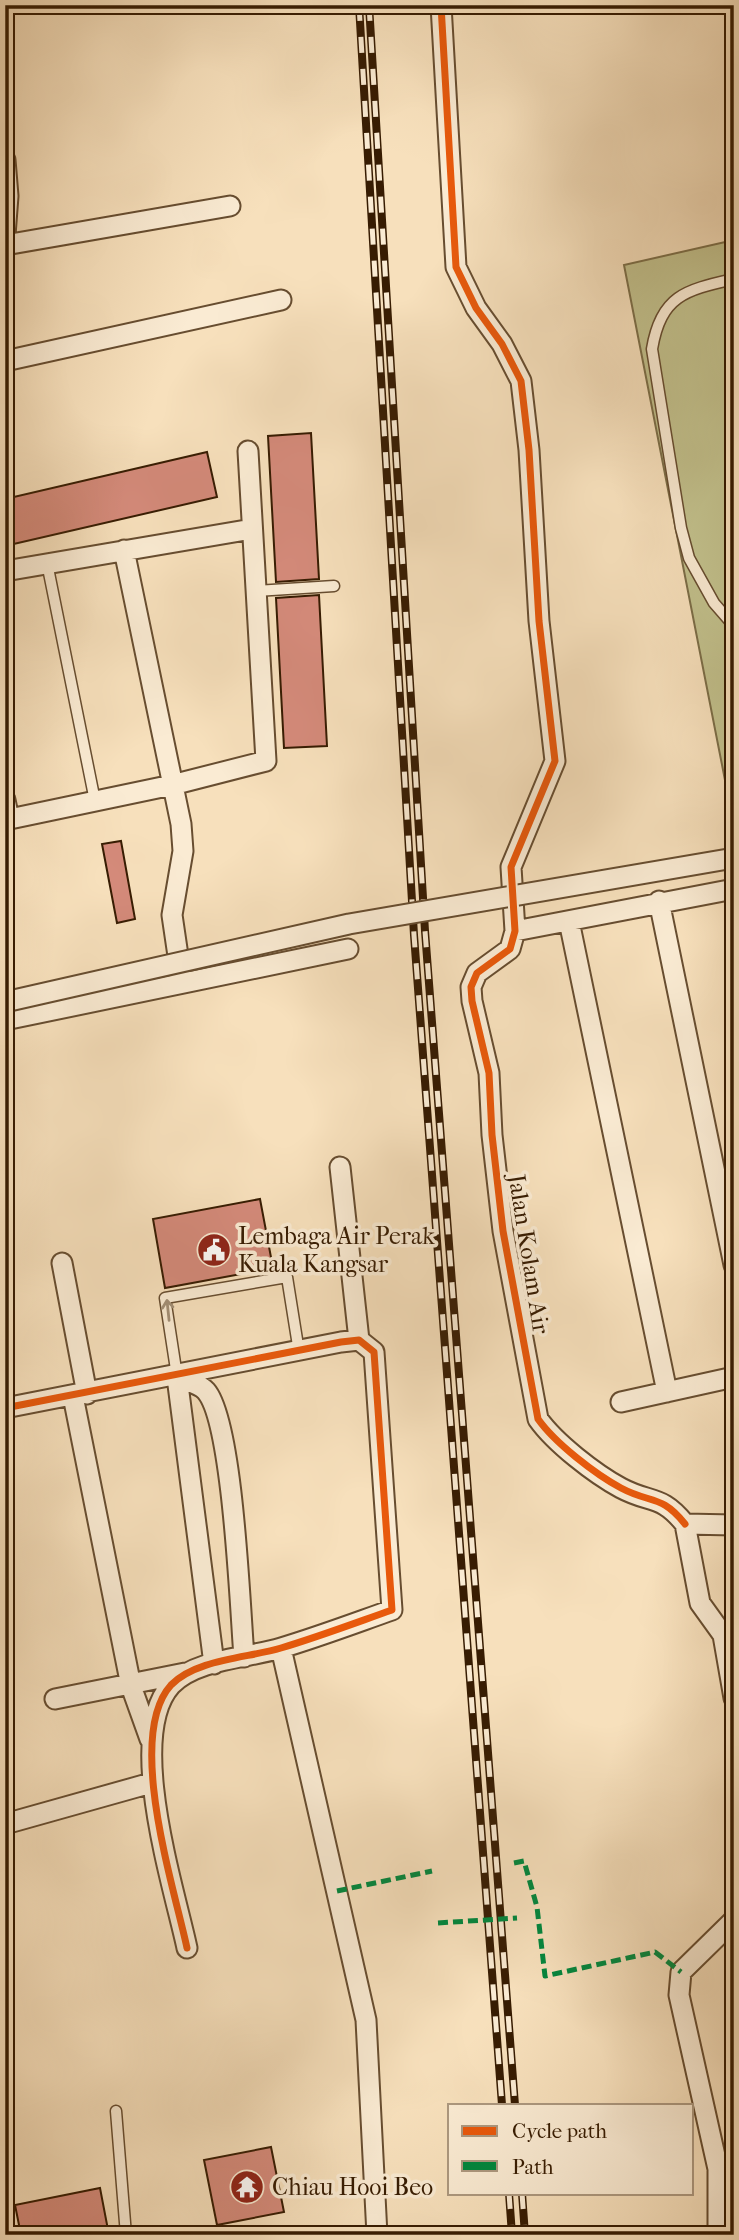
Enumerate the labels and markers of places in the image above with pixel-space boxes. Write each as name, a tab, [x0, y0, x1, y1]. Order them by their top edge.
place label: Lembaga Air Perak Kuala Kangsar	[238, 1222, 435, 1278]
public building icon: Lembaga Air Perak Kuala Kangsar	[195, 1231, 233, 1269]
temple icon: Chiau Hooi Beo	[228, 2168, 266, 2206]
place label: Chiau Hooi Beo	[272, 2173, 433, 2201]

